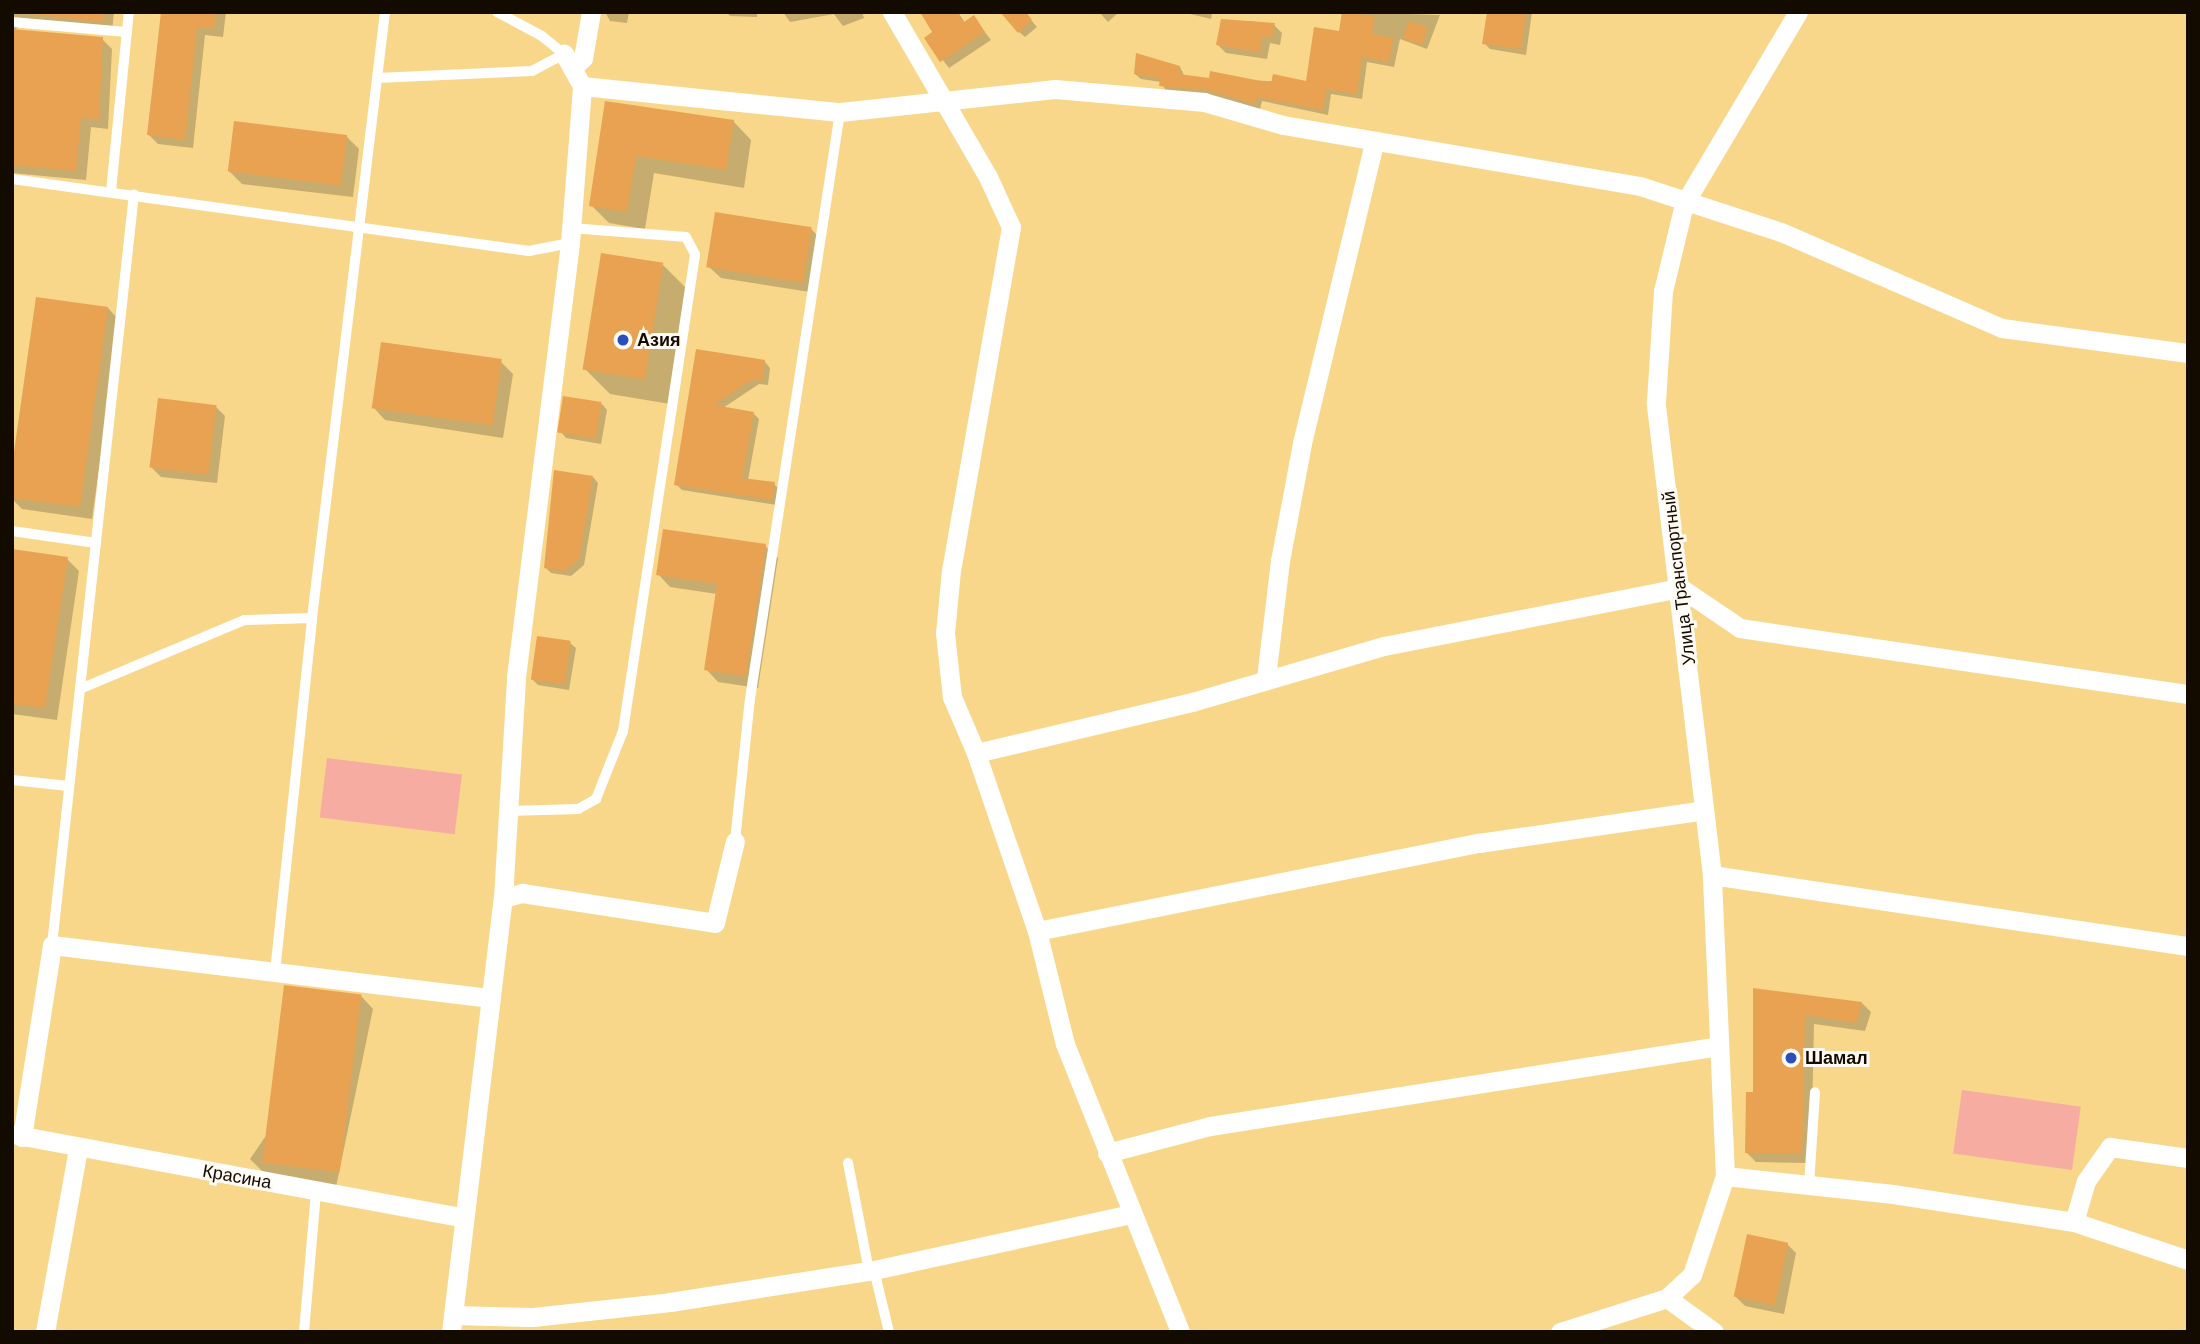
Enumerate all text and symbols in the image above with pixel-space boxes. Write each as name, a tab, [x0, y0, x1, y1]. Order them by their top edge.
place label: Азия	[637, 329, 681, 351]
marker: Азия	[615, 332, 631, 348]
street label: Улица Транспортный	[1658, 490, 1700, 666]
place label: Шамал	[1805, 1047, 1868, 1069]
marker: Шамал	[1783, 1050, 1799, 1066]
street label: Красина	[201, 1160, 273, 1194]

